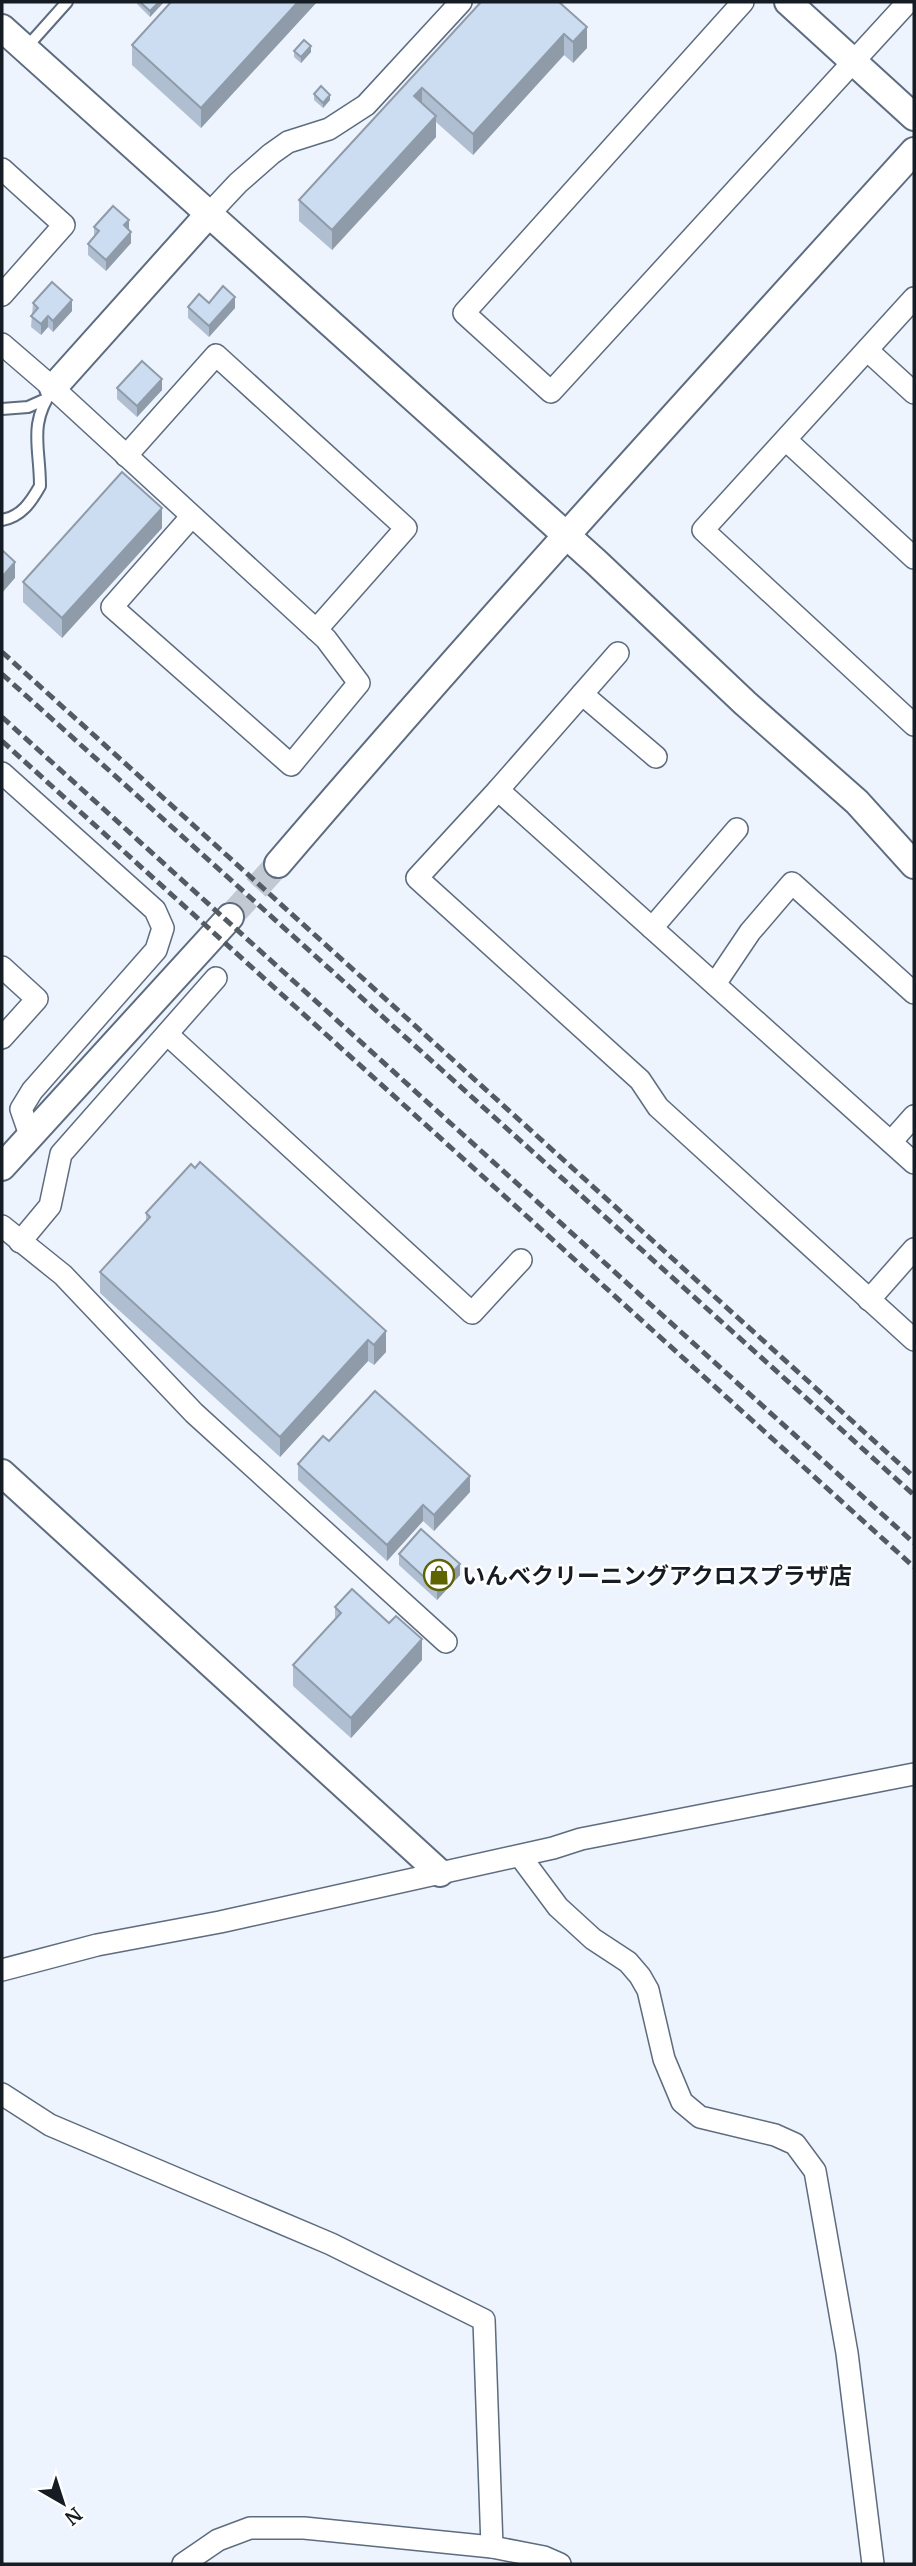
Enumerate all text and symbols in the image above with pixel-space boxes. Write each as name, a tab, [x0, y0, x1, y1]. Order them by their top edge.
shop icon: いんべクリーニングアクロスプラザ店	[422, 1558, 456, 1592]
place label: いんべクリーニングアクロスプラザ店	[462, 1561, 852, 1590]
north arrow	[28, 2468, 98, 2538]
text: N	[60, 2502, 87, 2530]

